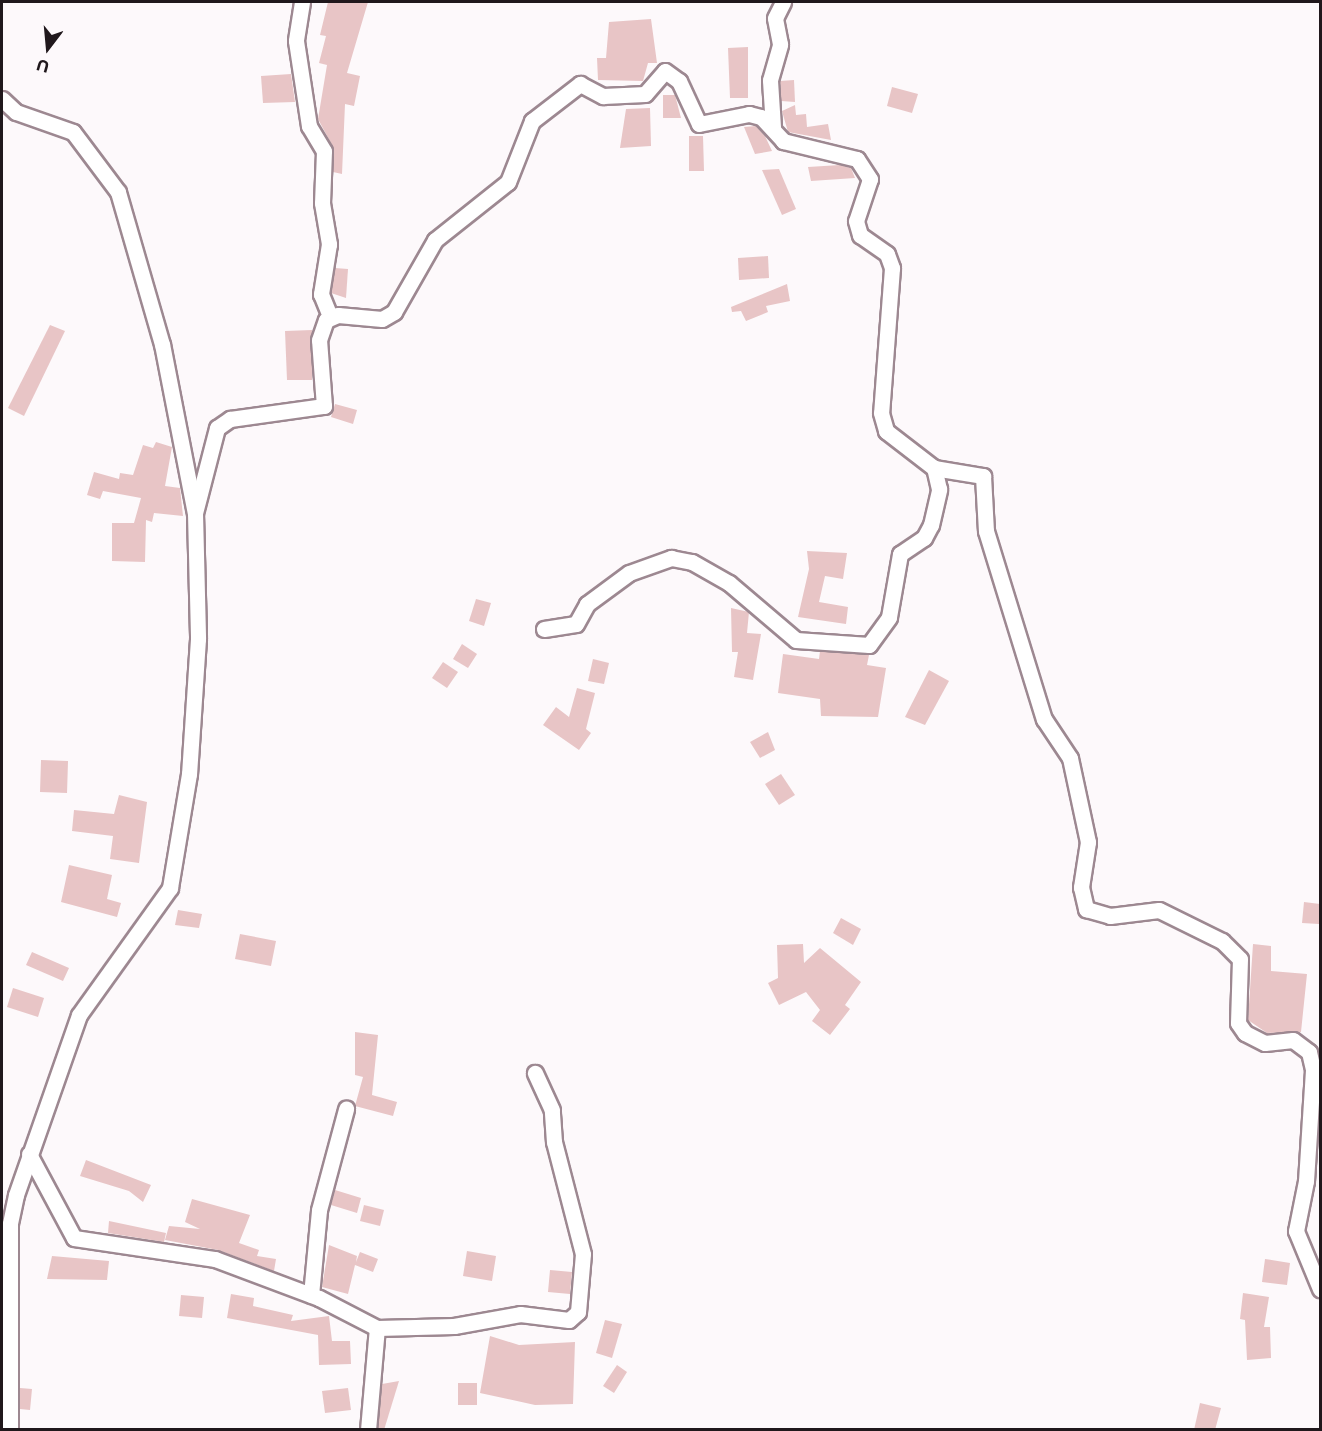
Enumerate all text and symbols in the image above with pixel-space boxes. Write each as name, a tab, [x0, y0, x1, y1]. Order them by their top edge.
north arrow	[18, 18, 78, 78]
text: U	[34, 55, 52, 77]

